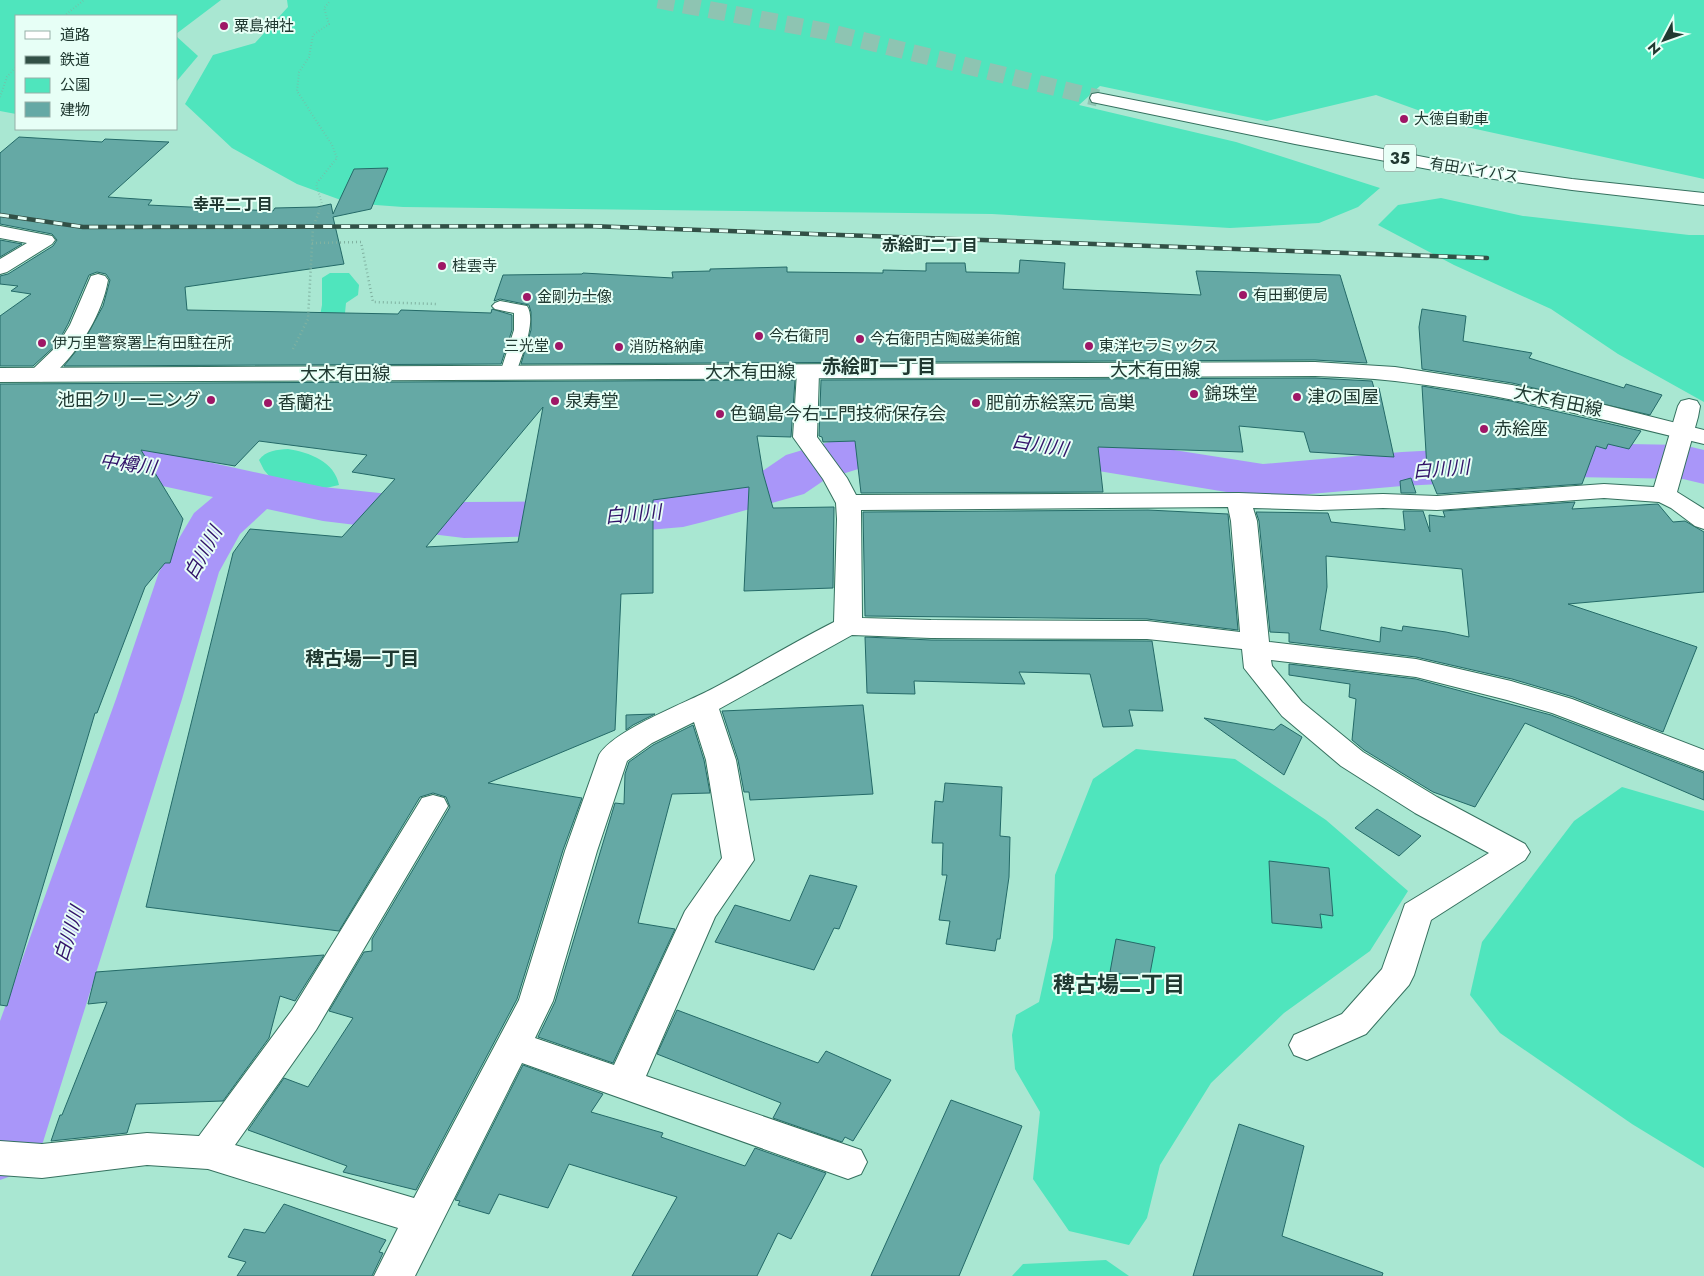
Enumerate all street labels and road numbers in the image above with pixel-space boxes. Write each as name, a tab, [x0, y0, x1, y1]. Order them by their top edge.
road number: 35	[1384, 144, 1416, 172]
street label: 有田バイパス	[1428, 152, 1520, 188]
street label: 大木有田線	[1110, 357, 1200, 383]
street label: 大木有田線	[705, 359, 795, 385]
street label: 大木有田線	[300, 361, 390, 387]
street label: 大木有田線	[1511, 379, 1605, 423]

